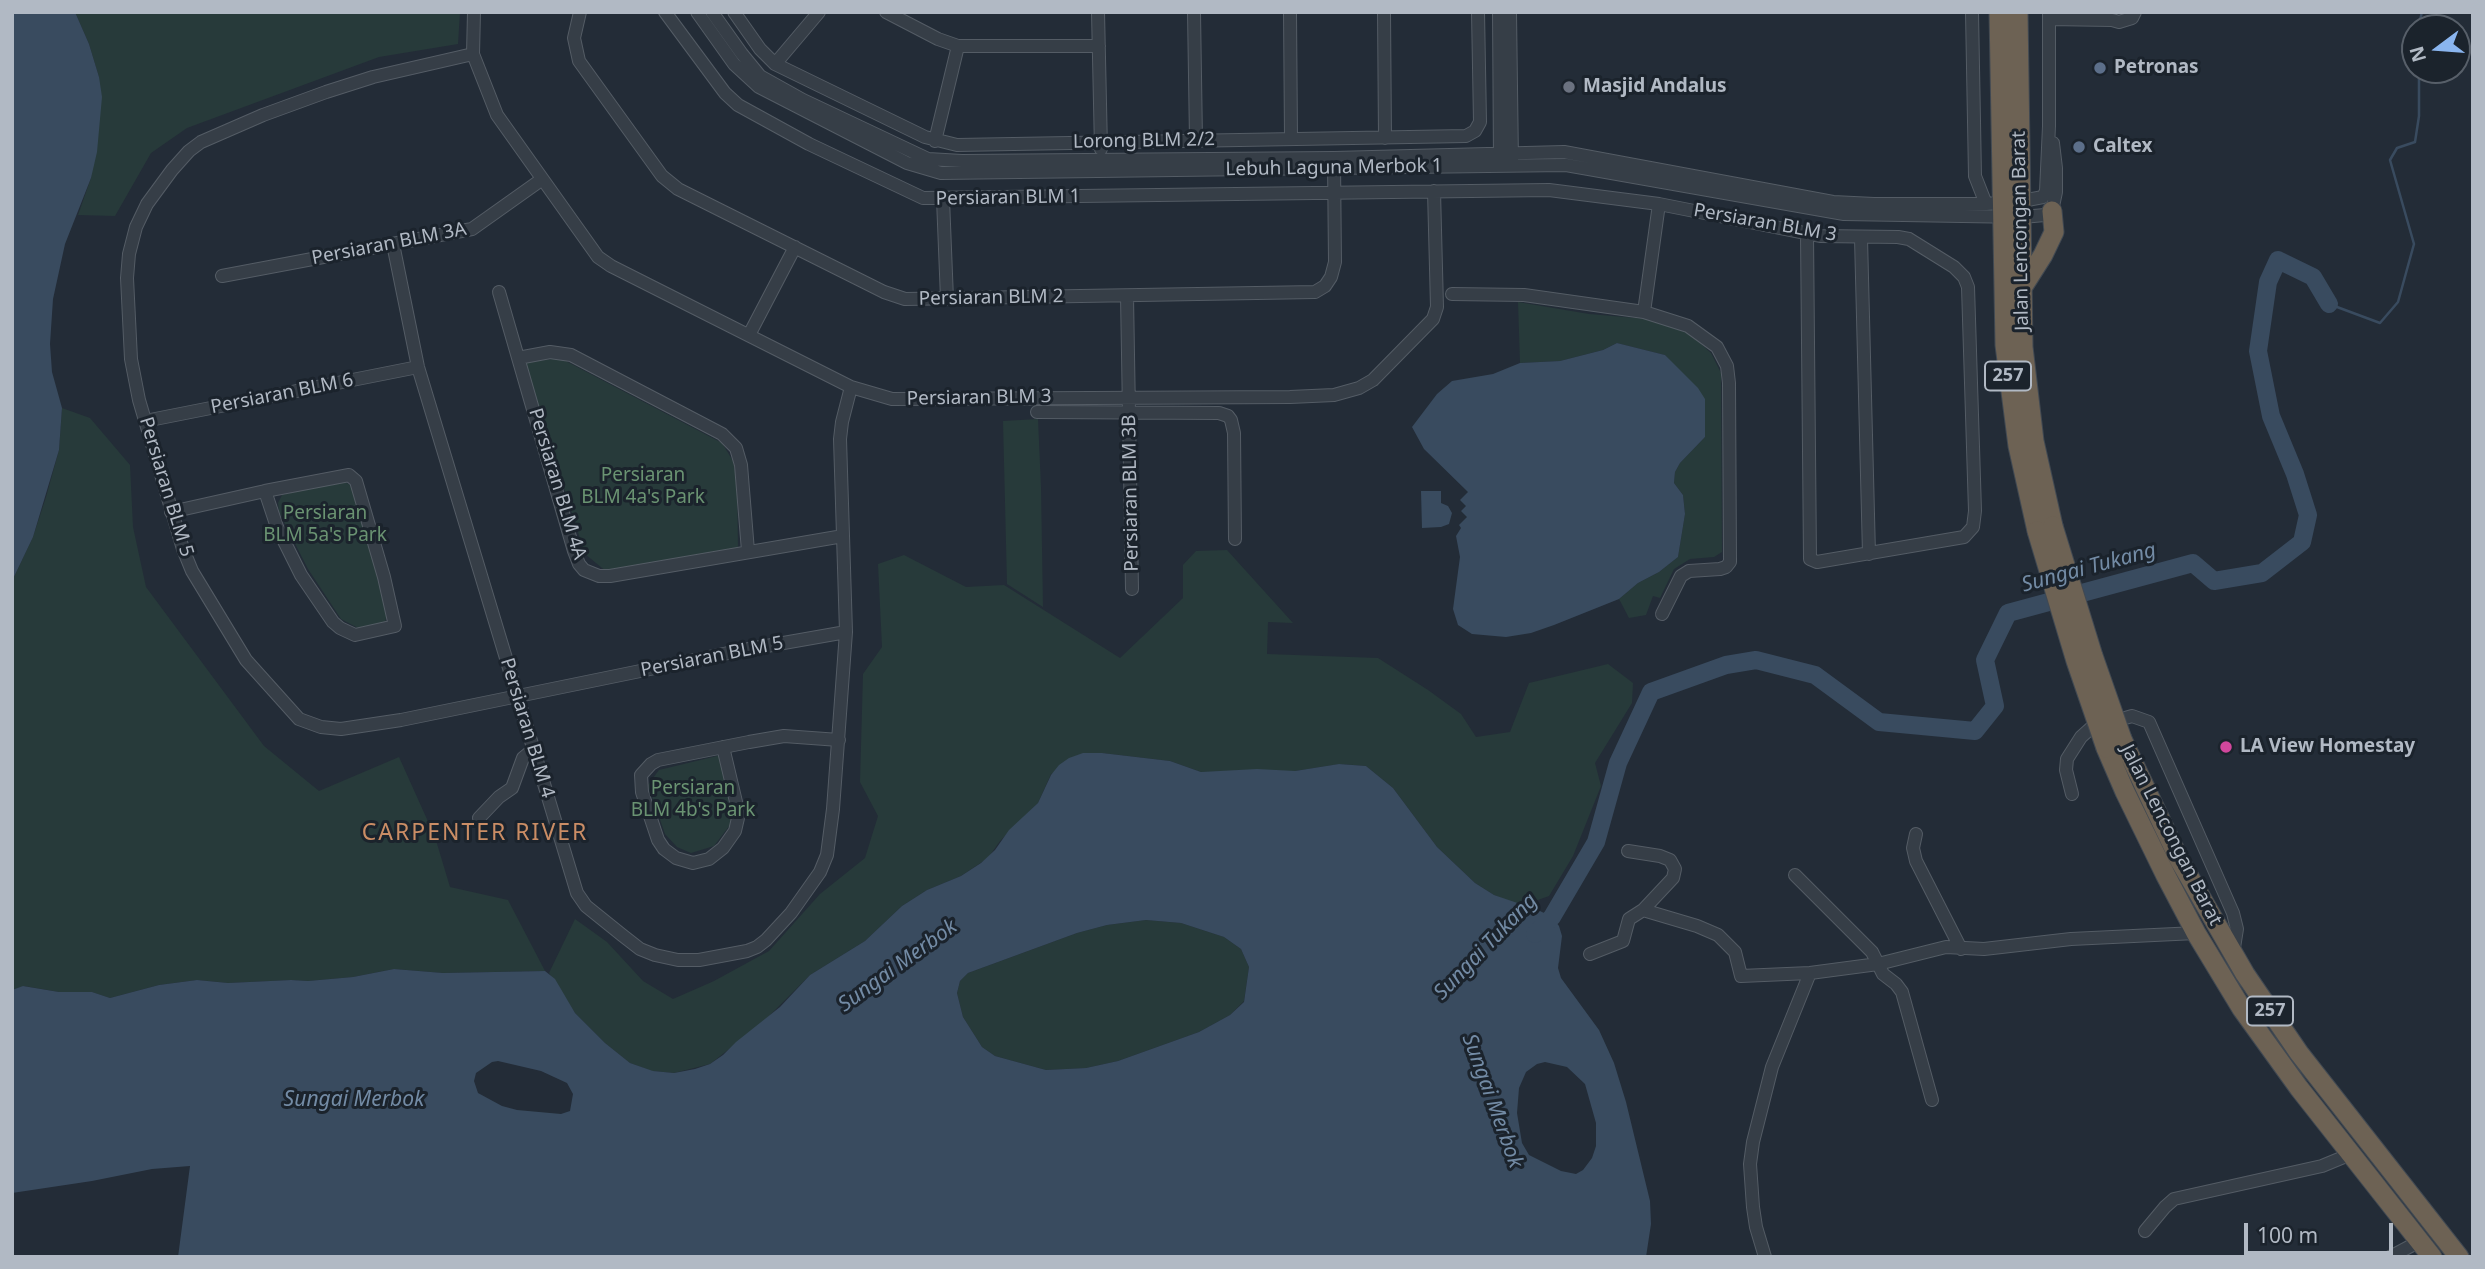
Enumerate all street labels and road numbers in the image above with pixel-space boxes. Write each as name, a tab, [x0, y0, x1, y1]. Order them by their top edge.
street label: Lorong BLM 2/2	[1073, 128, 1215, 154]
street label: Jalan Lencongan Barat	[2008, 131, 2034, 331]
street label: Lebuh Laguna Merbok 1	[1225, 155, 1443, 181]
street label: Persiaran BLM 1	[935, 185, 1081, 211]
street label: Persiaran BLM 3	[1692, 199, 1838, 247]
street label: Persiaran BLM 3A	[310, 218, 468, 270]
street label: Persiaran BLM 2	[918, 285, 1064, 311]
road number: 257	[1985, 362, 2031, 390]
street label: Persiaran BLM 6	[209, 369, 355, 419]
street label: Persiaran BLM 3	[906, 385, 1052, 411]
street label: Persiaran BLM 4A	[523, 406, 591, 562]
street label: Persiaran BLM 5	[134, 414, 198, 560]
street label: Persiaran BLM 3B	[1118, 414, 1144, 572]
street label: Persiaran BLM 5	[639, 632, 785, 682]
street label: Persiaran BLM 4	[495, 655, 559, 801]
street label: Jalan Lencongan Barat	[2115, 741, 2227, 929]
road number: 257	[2247, 996, 2293, 1026]

